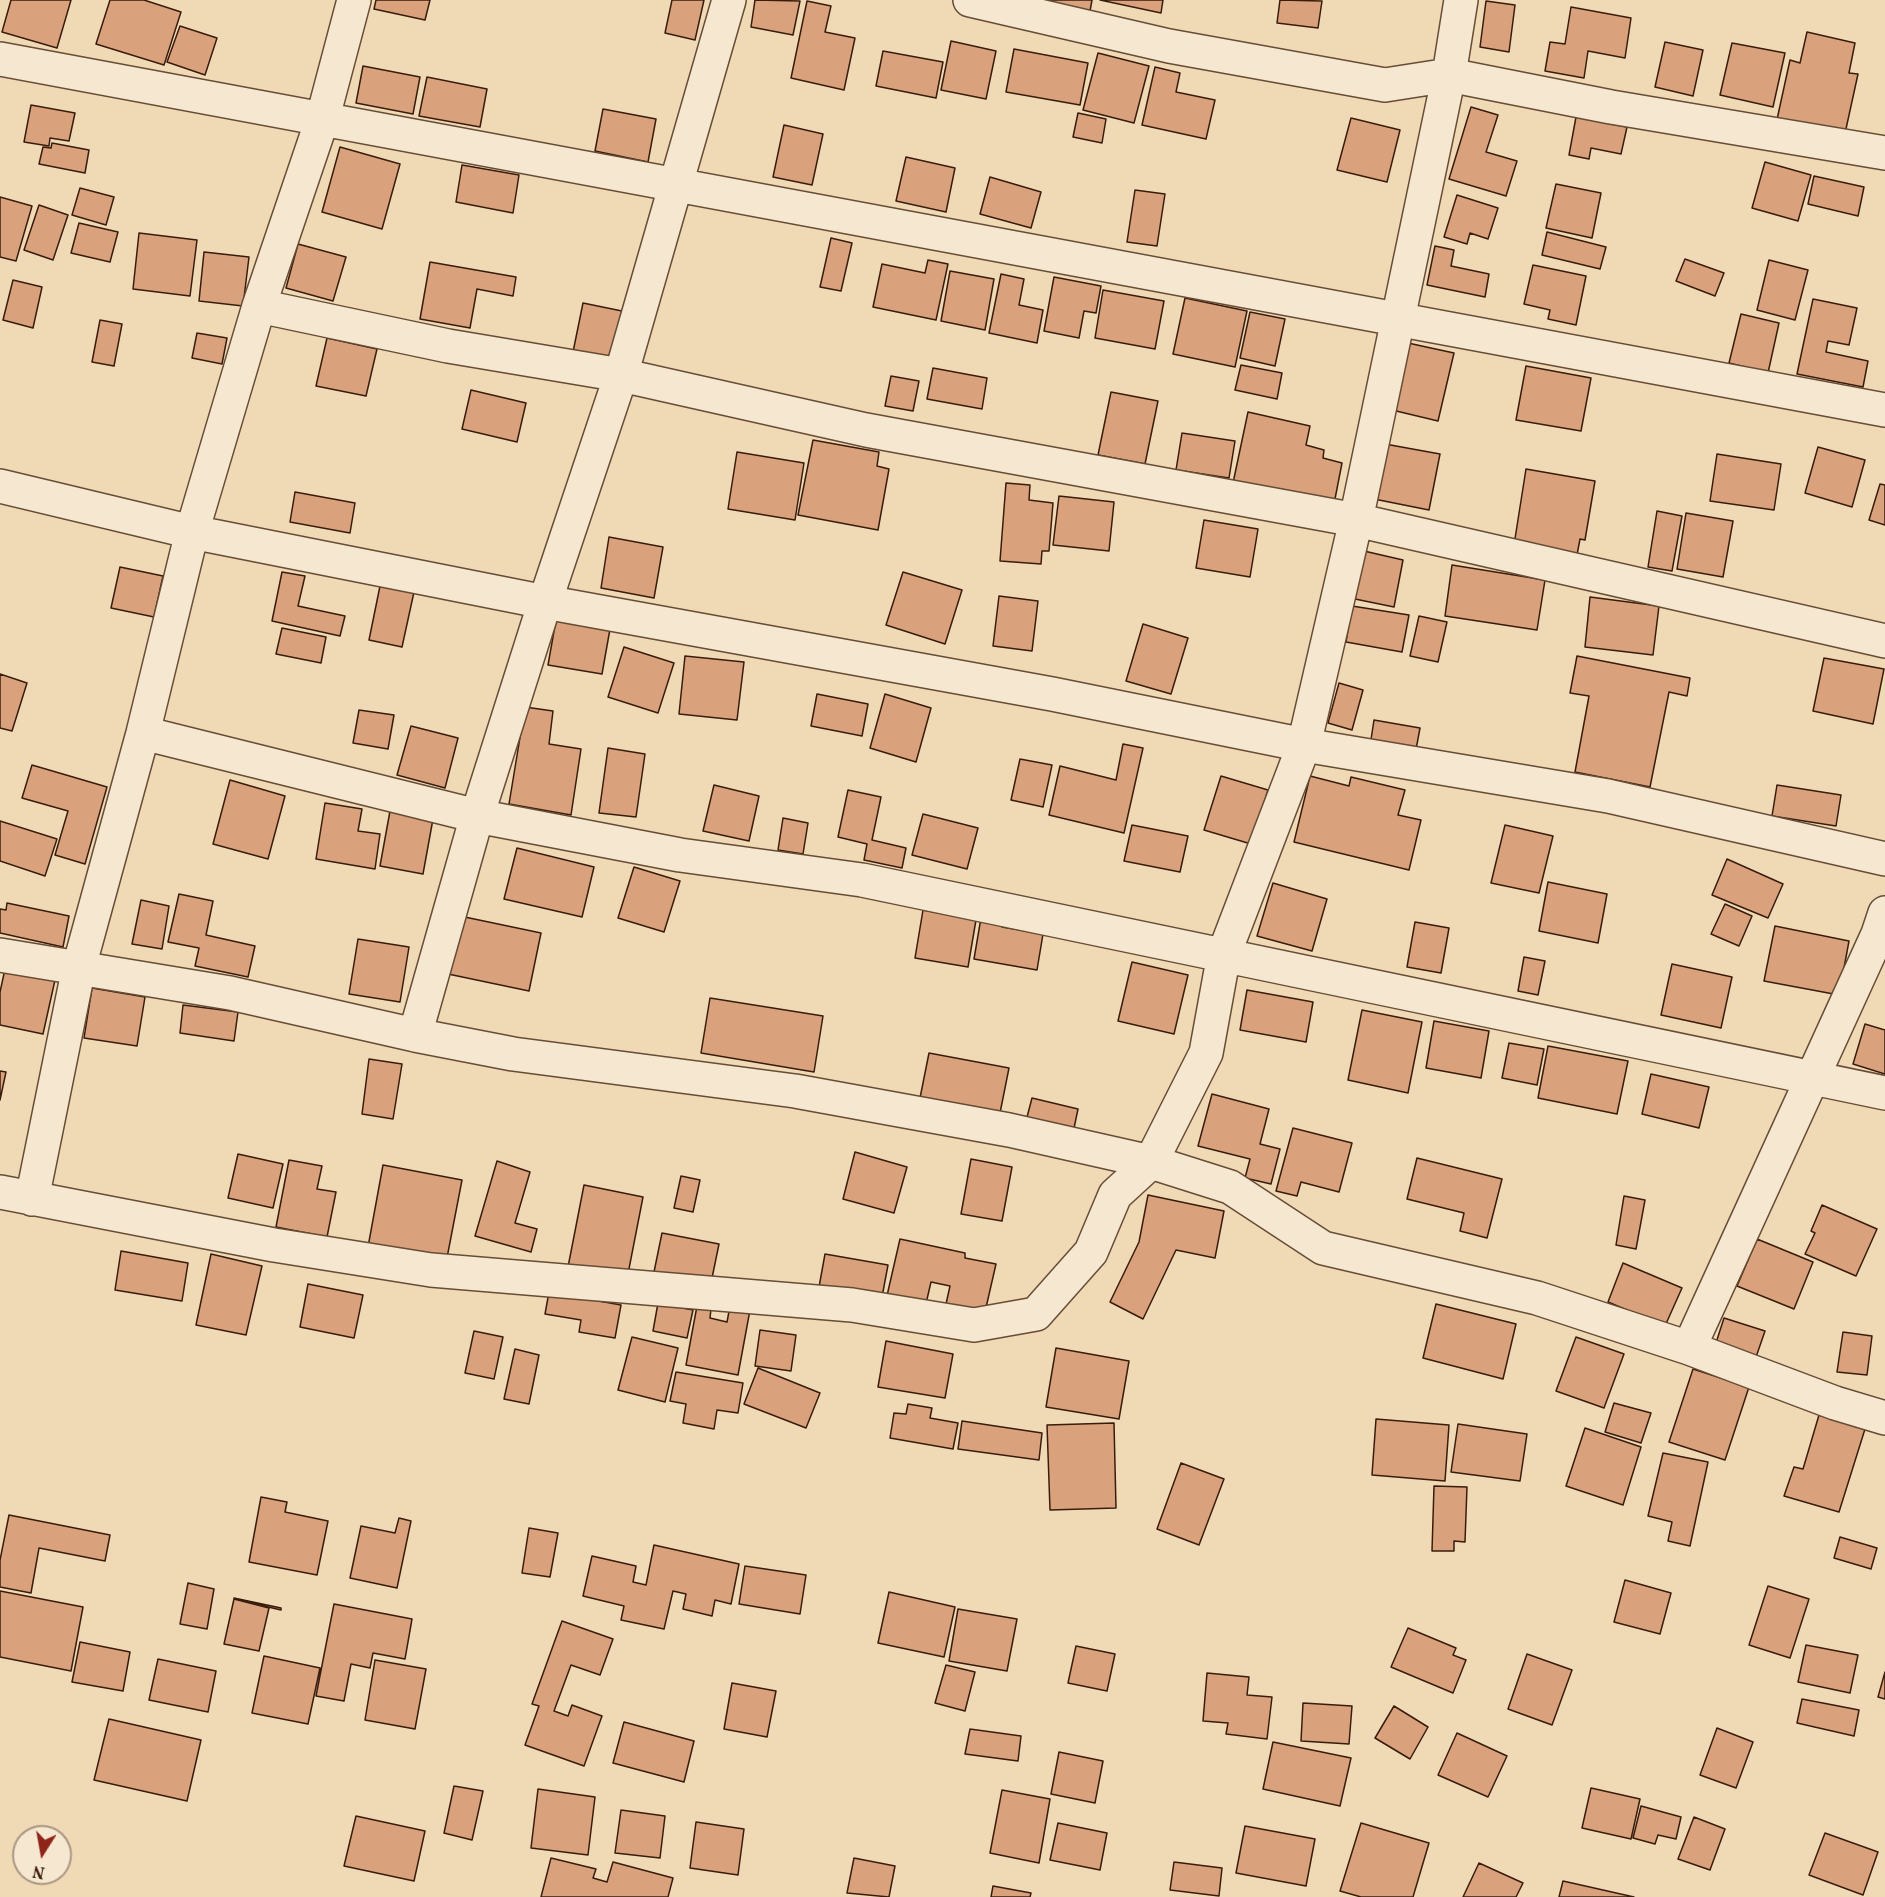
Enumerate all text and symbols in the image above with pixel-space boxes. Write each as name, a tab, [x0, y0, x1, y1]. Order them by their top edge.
north arrow	[12, 1825, 72, 1885]
text: N	[31, 1859, 47, 1883]

